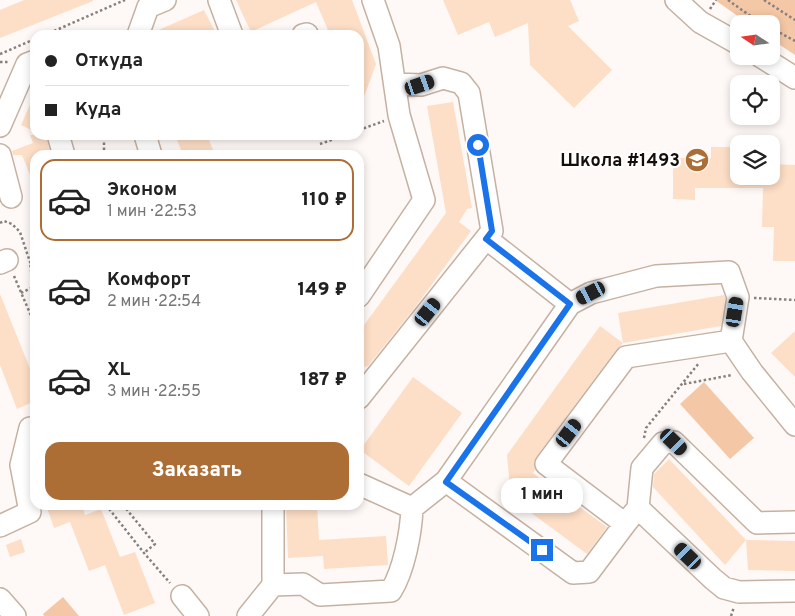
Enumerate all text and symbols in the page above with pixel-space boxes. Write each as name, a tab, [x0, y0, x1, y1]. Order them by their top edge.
north arrow	[730, 15, 780, 65]
map controls	[730, 15, 780, 185]
text: Откуда	[75, 49, 143, 73]
car	[403, 73, 436, 97]
button: locate	[730, 75, 780, 125]
text: Куда	[75, 98, 121, 122]
route start	[467, 134, 489, 156]
button: layers	[730, 135, 780, 185]
school or university icon: Школа #1493	[684, 147, 710, 173]
place label: Школа #1493	[560, 150, 680, 173]
icon: car	[47, 178, 92, 223]
text: Эконом	[107, 178, 177, 202]
text: 110 ₽	[301, 188, 347, 212]
text: 1 мин · 22:53	[107, 202, 197, 222]
icon: car	[47, 268, 92, 313]
text: Комфорт	[107, 268, 190, 292]
text: 149 ₽	[297, 278, 347, 302]
car	[574, 280, 607, 306]
text: 2 мин · 22:54	[107, 292, 201, 312]
car	[412, 296, 443, 328]
car	[725, 296, 744, 328]
icon: car	[47, 358, 92, 403]
text: XL	[107, 358, 130, 382]
text: 187 ₽	[300, 368, 347, 392]
text: 3 мин · 22:55	[107, 382, 201, 402]
car	[553, 417, 584, 449]
car	[657, 426, 690, 458]
button: Заказать	[45, 442, 349, 500]
callout: 1 мин	[501, 478, 583, 512]
text: 1 мин	[521, 485, 563, 505]
route end	[531, 539, 553, 561]
car	[671, 540, 704, 572]

